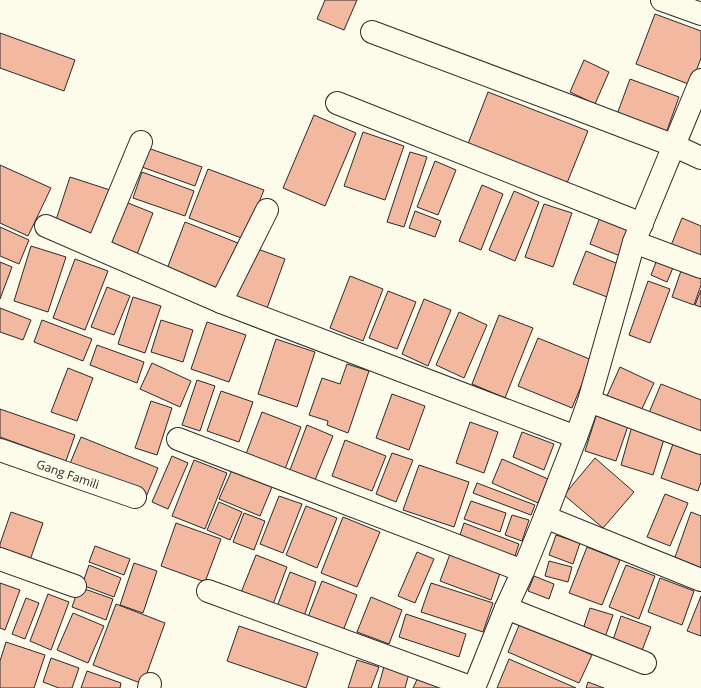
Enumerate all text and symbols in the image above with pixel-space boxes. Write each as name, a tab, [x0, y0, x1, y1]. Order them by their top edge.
street label: Gang Famili	[34, 455, 102, 492]

